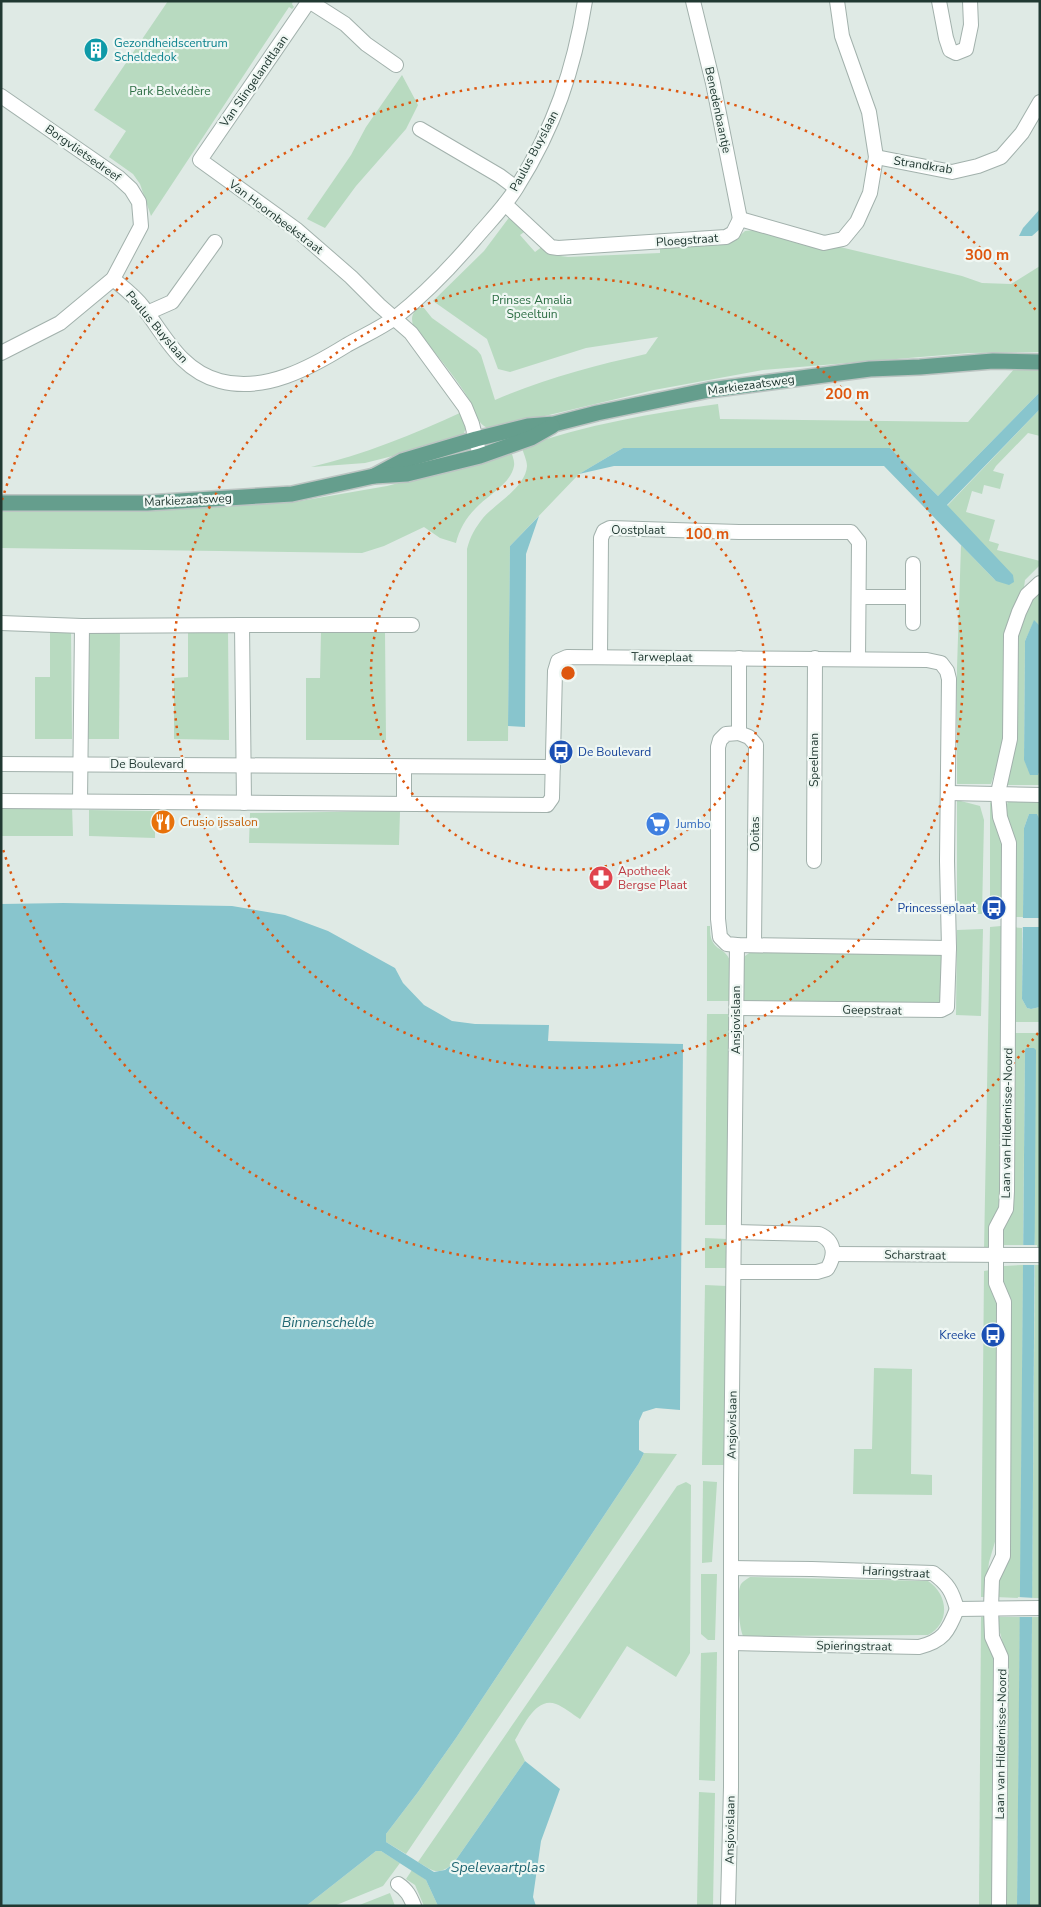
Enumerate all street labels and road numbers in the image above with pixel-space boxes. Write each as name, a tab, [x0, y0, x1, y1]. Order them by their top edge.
street label: Van Slingelandtlaan	[216, 32, 292, 131]
street label: Benedenbaantje	[701, 65, 735, 155]
street label: Paulus Buyslaan	[506, 108, 562, 194]
street label: Borgvlietsedreef	[42, 121, 125, 186]
street label: Strandkrab	[892, 152, 954, 178]
street label: Van Hoornbeekstraat	[225, 176, 327, 258]
street label: Ploegstraat	[655, 230, 719, 250]
street label: Paulus Buyslaan	[122, 288, 192, 366]
street label: Markiezaatsweg	[707, 371, 795, 399]
street label: Markiezaatsweg	[144, 490, 232, 510]
street label: Oostplaat	[611, 522, 665, 538]
street label: Tarweplaat	[631, 648, 694, 666]
street label: Speelman	[806, 733, 822, 787]
street label: De Boulevard	[110, 756, 184, 772]
street label: Ooitas	[747, 816, 763, 852]
street label: Ansjovislaan	[728, 986, 744, 1054]
street label: Geepstraat	[842, 1001, 903, 1019]
street label: Laan van Hildernisse-Noord	[998, 1048, 1016, 1198]
street label: Scharstraat	[884, 1246, 947, 1264]
street label: Ansjovislaan	[723, 1391, 741, 1459]
street label: Haringstraat	[862, 1562, 931, 1582]
street label: Spieringstraat	[816, 1637, 893, 1655]
street label: Laan van Hildernisse-Noord	[992, 1669, 1010, 1819]
street label: Ansjovislaan	[721, 1796, 739, 1864]

